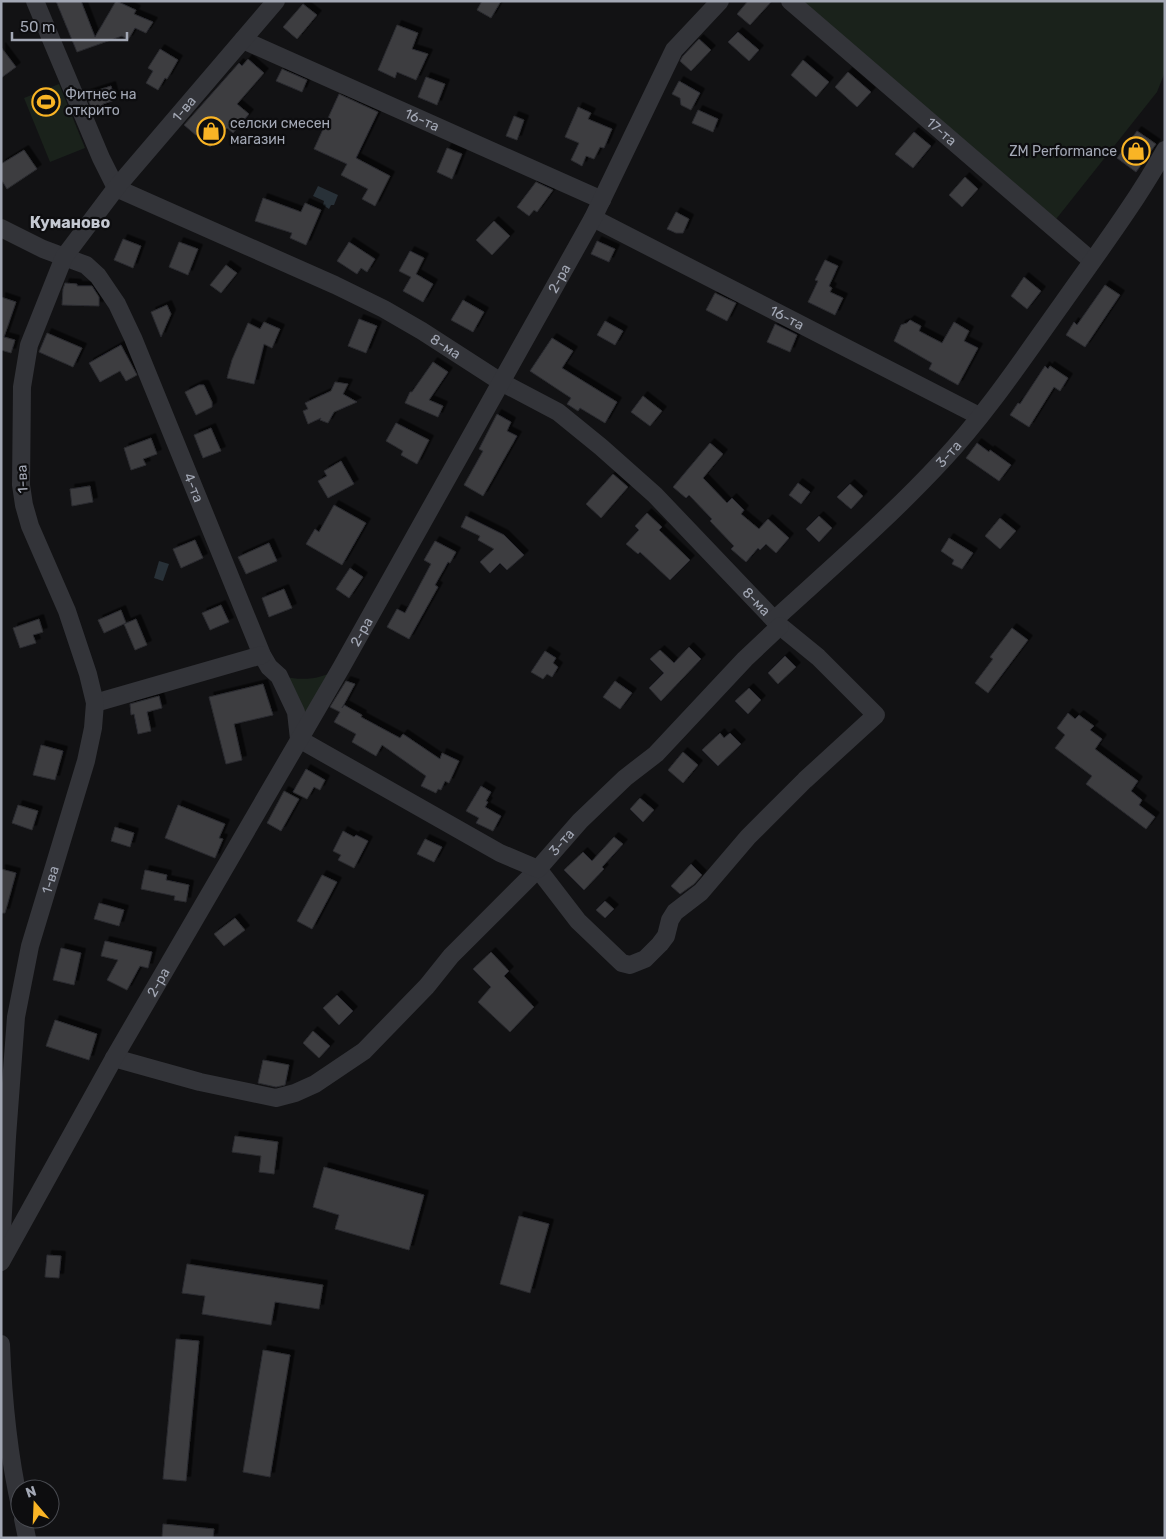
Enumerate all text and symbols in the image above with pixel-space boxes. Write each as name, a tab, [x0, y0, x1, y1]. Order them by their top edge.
scale bar	[12, 10, 128, 42]
text: 50 m	[20, 18, 55, 36]
place label: Фитнес на открито	[65, 86, 136, 119]
sports icon: Фитнес на открито	[31, 87, 61, 117]
street label: 1-ва	[169, 93, 200, 125]
street label: 16-та	[402, 105, 442, 135]
street label: 17-та	[923, 114, 960, 150]
place label: селски смесен магазин	[230, 115, 330, 148]
shop icon: селски смесен магазин	[196, 116, 226, 146]
shop icon: ZM Performance	[1121, 136, 1151, 166]
place label: ZM Performance	[1009, 143, 1117, 160]
district label: Куманово	[30, 213, 110, 232]
street label: 2-ра	[545, 261, 575, 296]
street label: 16-та	[767, 302, 807, 334]
street label: 8-ма	[427, 331, 464, 363]
street label: 3-та	[932, 437, 965, 471]
street label: 1-ва	[13, 464, 32, 494]
street label: 4-та	[180, 470, 207, 505]
street label: 8-ма	[739, 584, 774, 620]
street label: 2-ра	[347, 614, 377, 650]
street label: 3-та	[546, 826, 578, 859]
street label: 1-ва	[38, 864, 63, 896]
street label: 2-ра	[144, 965, 174, 1000]
north arrow	[10, 1479, 60, 1529]
text: N	[23, 1483, 38, 1502]

